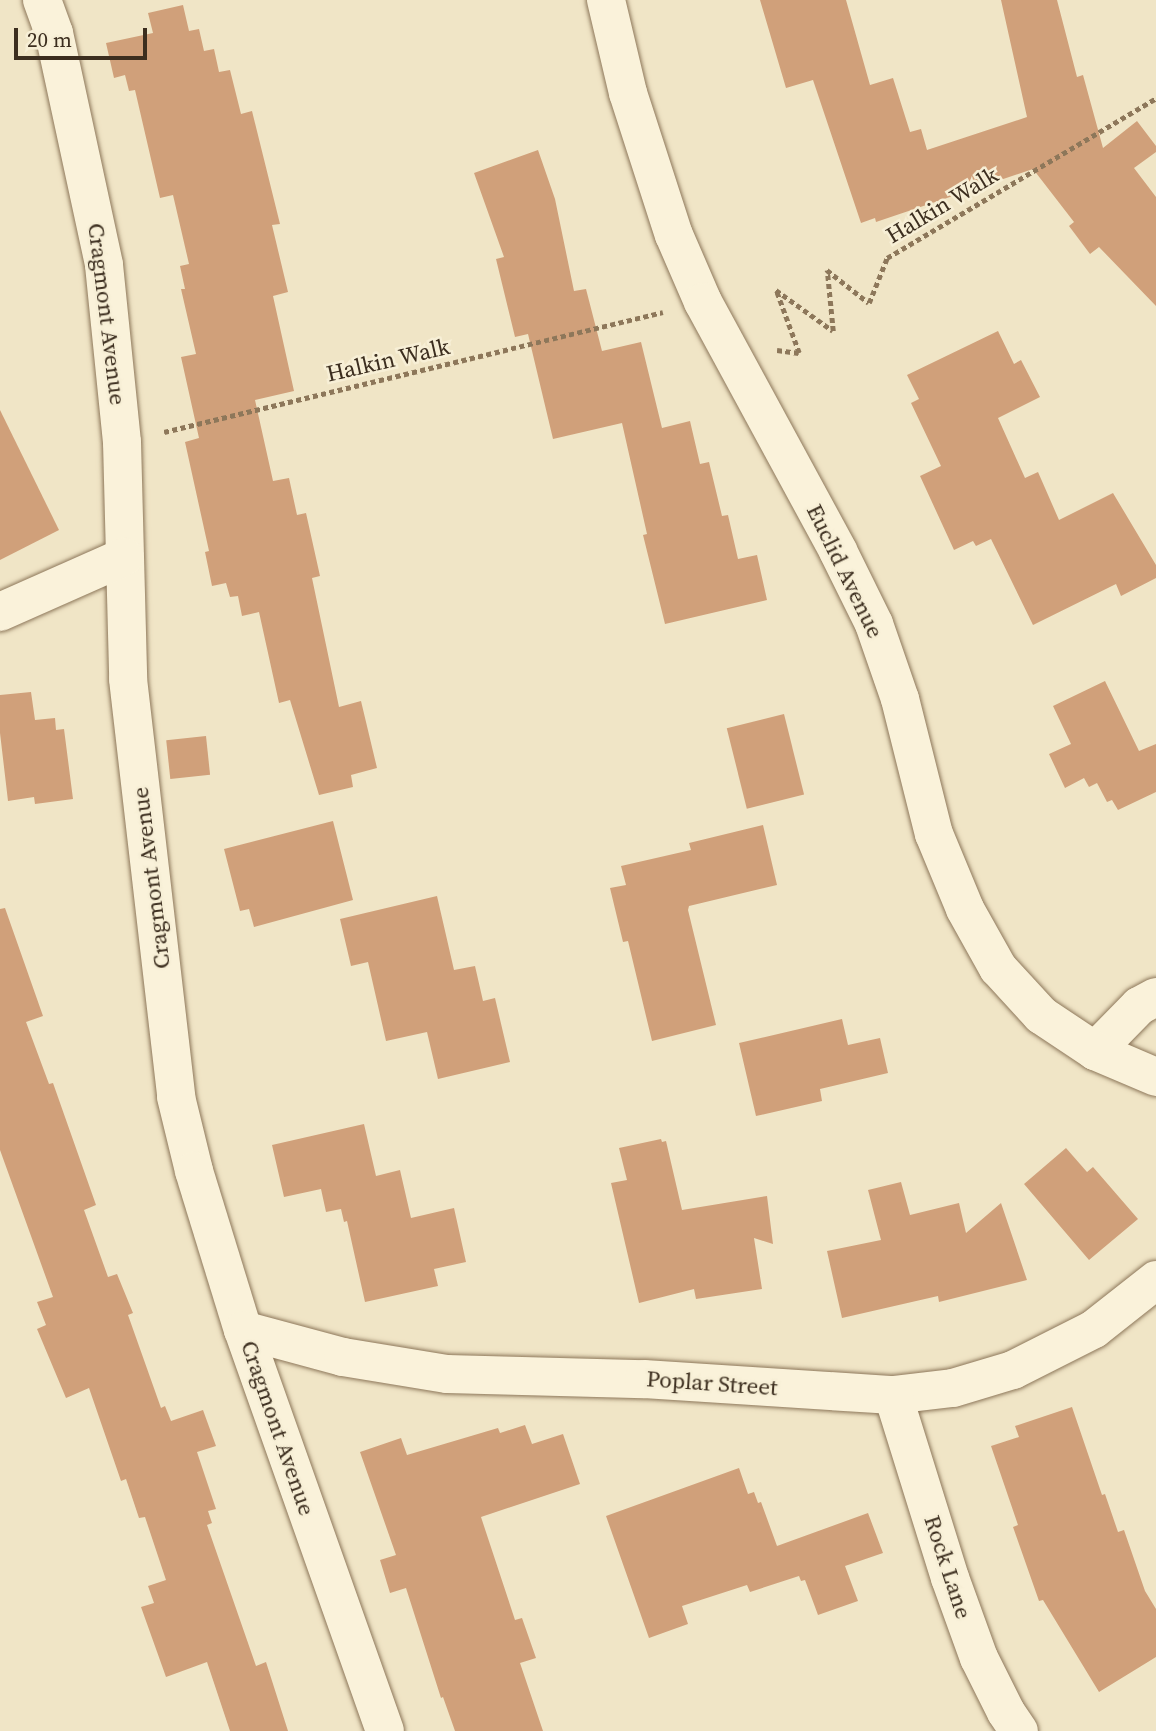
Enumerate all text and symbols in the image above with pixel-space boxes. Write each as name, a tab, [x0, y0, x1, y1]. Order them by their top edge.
scale bar	[18, 14, 150, 58]
text: 20 m	[27, 25, 72, 54]
street label: Halkin Walk	[881, 161, 1003, 249]
street label: Cragmont Avenue	[82, 222, 132, 406]
street label: Halkin Walk	[323, 332, 453, 388]
street label: Euclid Avenue	[801, 500, 889, 642]
street label: Cragmont Avenue	[126, 786, 176, 970]
street label: Cragmont Avenue	[235, 1337, 321, 1519]
street label: Poplar Street	[645, 1365, 779, 1401]
street label: Rock Lane	[918, 1512, 978, 1622]

